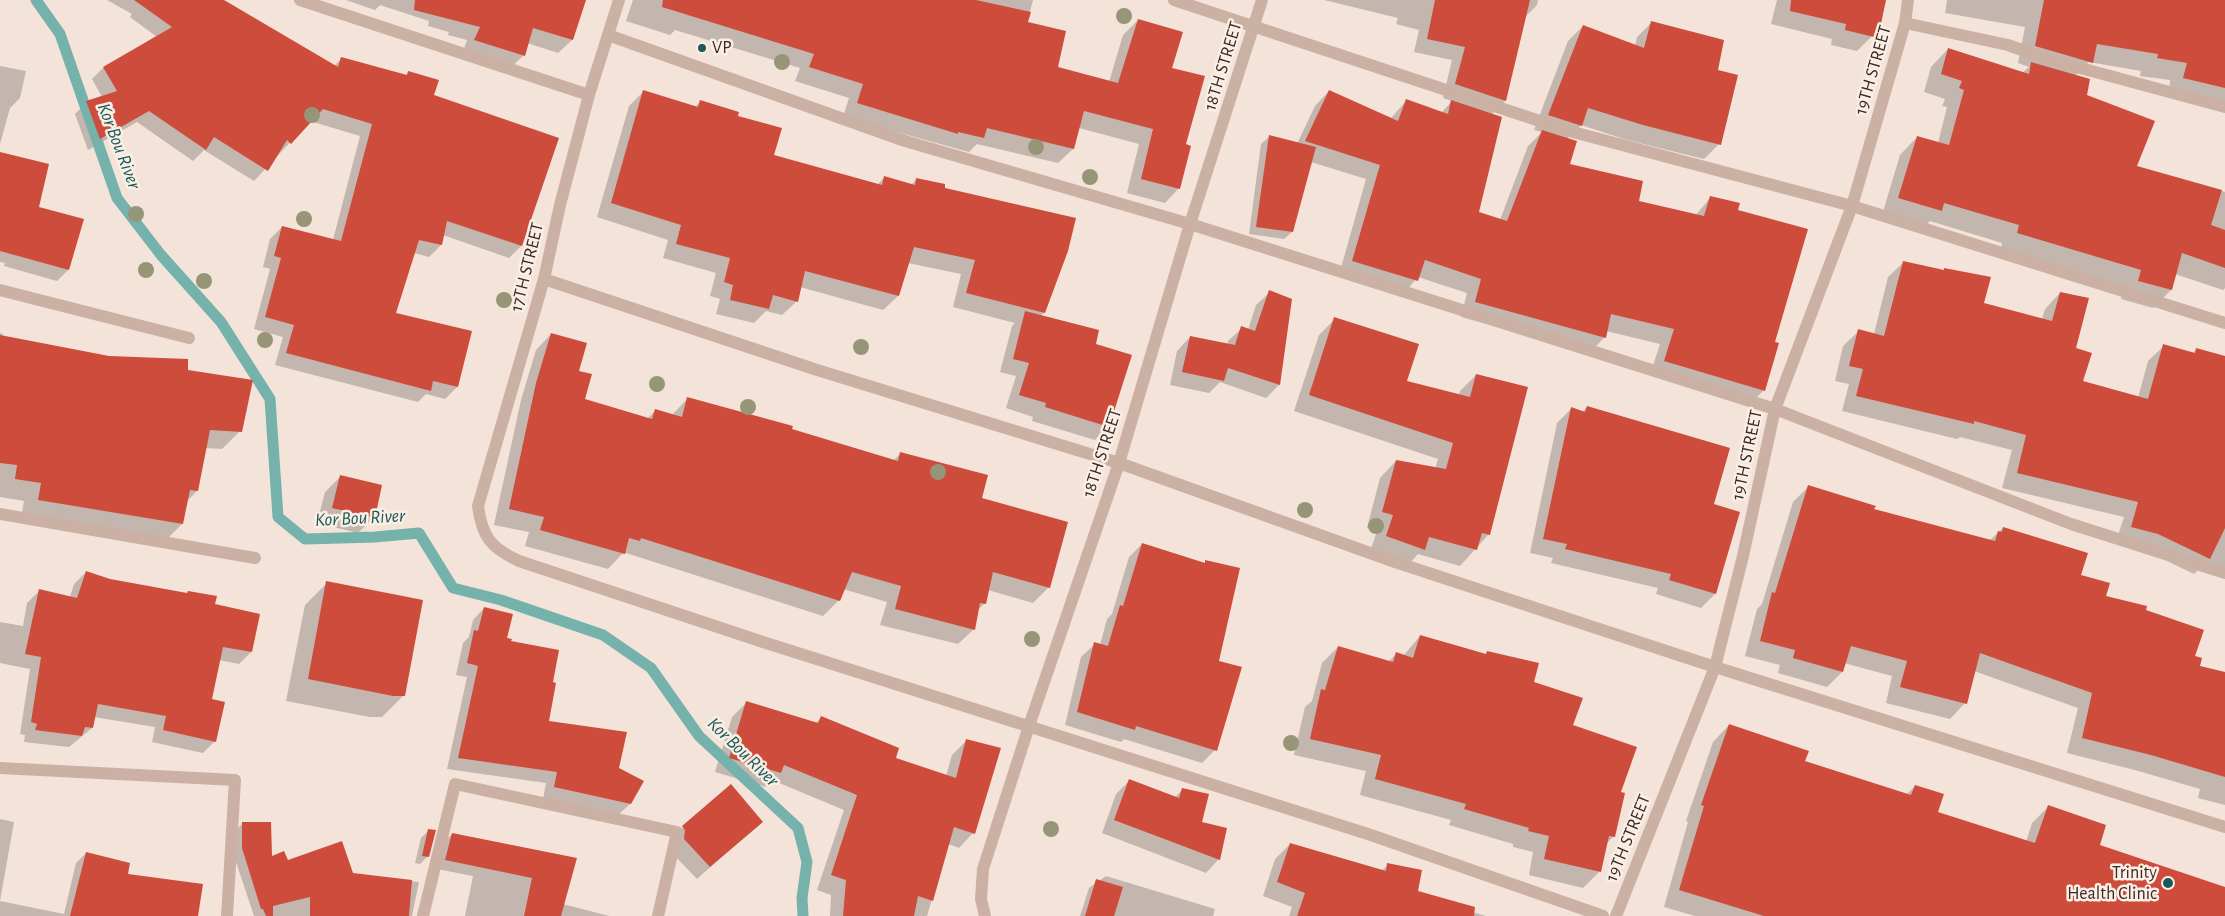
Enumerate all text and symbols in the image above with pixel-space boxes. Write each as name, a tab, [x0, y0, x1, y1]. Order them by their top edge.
street label: 18TH STREET	[1199, 19, 1247, 113]
street label: 19TH STREET	[1850, 23, 1896, 117]
place label: VP	[712, 37, 732, 59]
marker: VP	[696, 42, 708, 54]
water label: Kor Bou River	[92, 100, 146, 192]
street label: 17TH STREET	[506, 220, 548, 314]
street label: 18TH STREET	[1078, 406, 1126, 500]
street label: 19TH STREET	[1727, 408, 1767, 502]
water label: Kor Bou River	[314, 504, 406, 532]
water label: Kor Bou River	[703, 712, 783, 792]
street label: 19TH STREET	[1601, 791, 1655, 885]
place label: Trinity Health Clinic	[2067, 862, 2157, 904]
marker: Trinity Health Clinic	[2161, 876, 2175, 890]

